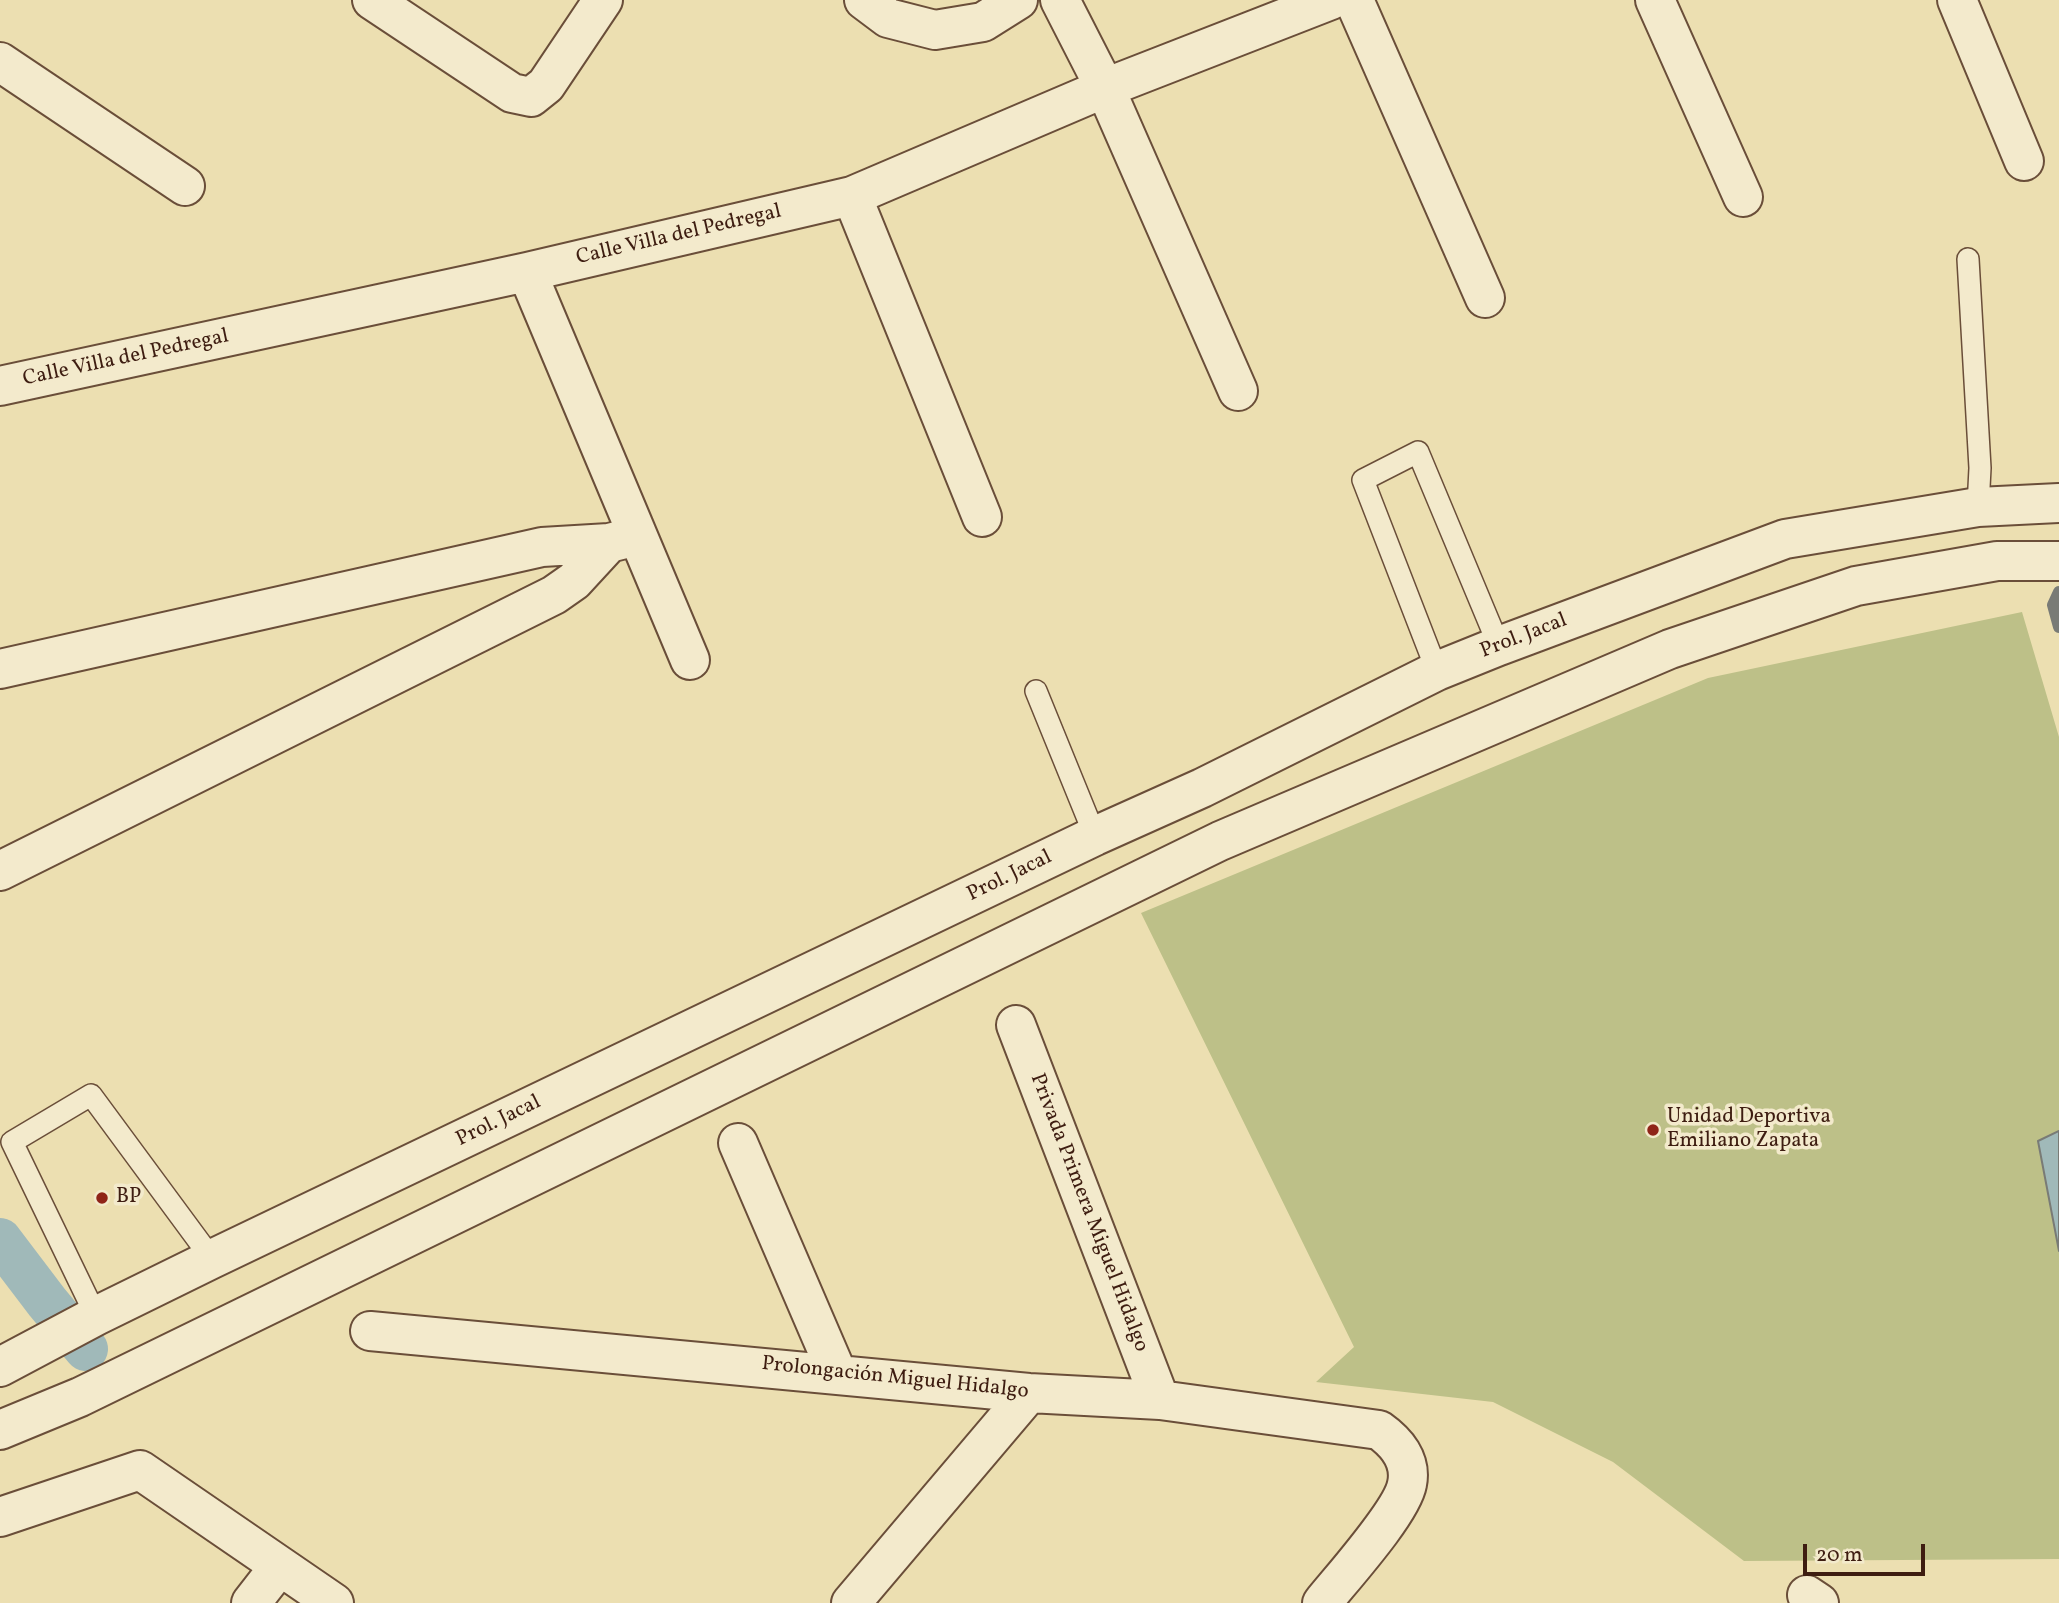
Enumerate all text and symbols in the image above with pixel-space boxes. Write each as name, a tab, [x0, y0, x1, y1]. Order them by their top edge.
street label: Calle Villa del Pedregal	[574, 200, 784, 272]
street label: Calle Villa del Pedregal	[21, 325, 231, 393]
street label: Prol. Jacal	[1477, 609, 1571, 665]
street label: Prol. Jacal	[964, 846, 1056, 908]
street label: Privada Primera Miguel Hidalgo	[1023, 1070, 1153, 1356]
street label: Prol. Jacal	[453, 1091, 545, 1153]
place label: Unidad Deportiva Emiliano Zapata	[1667, 1105, 1831, 1155]
marker: Unidad Deportiva Emiliano Zapata	[1645, 1122, 1661, 1138]
place label: BP	[116, 1185, 141, 1211]
marker: BP	[94, 1190, 110, 1206]
street label: Prolongación Miguel Hidalgo	[760, 1352, 1030, 1406]
scale bar	[1807, 1530, 1930, 1574]
text: 20 m	[1816, 1541, 1862, 1570]

